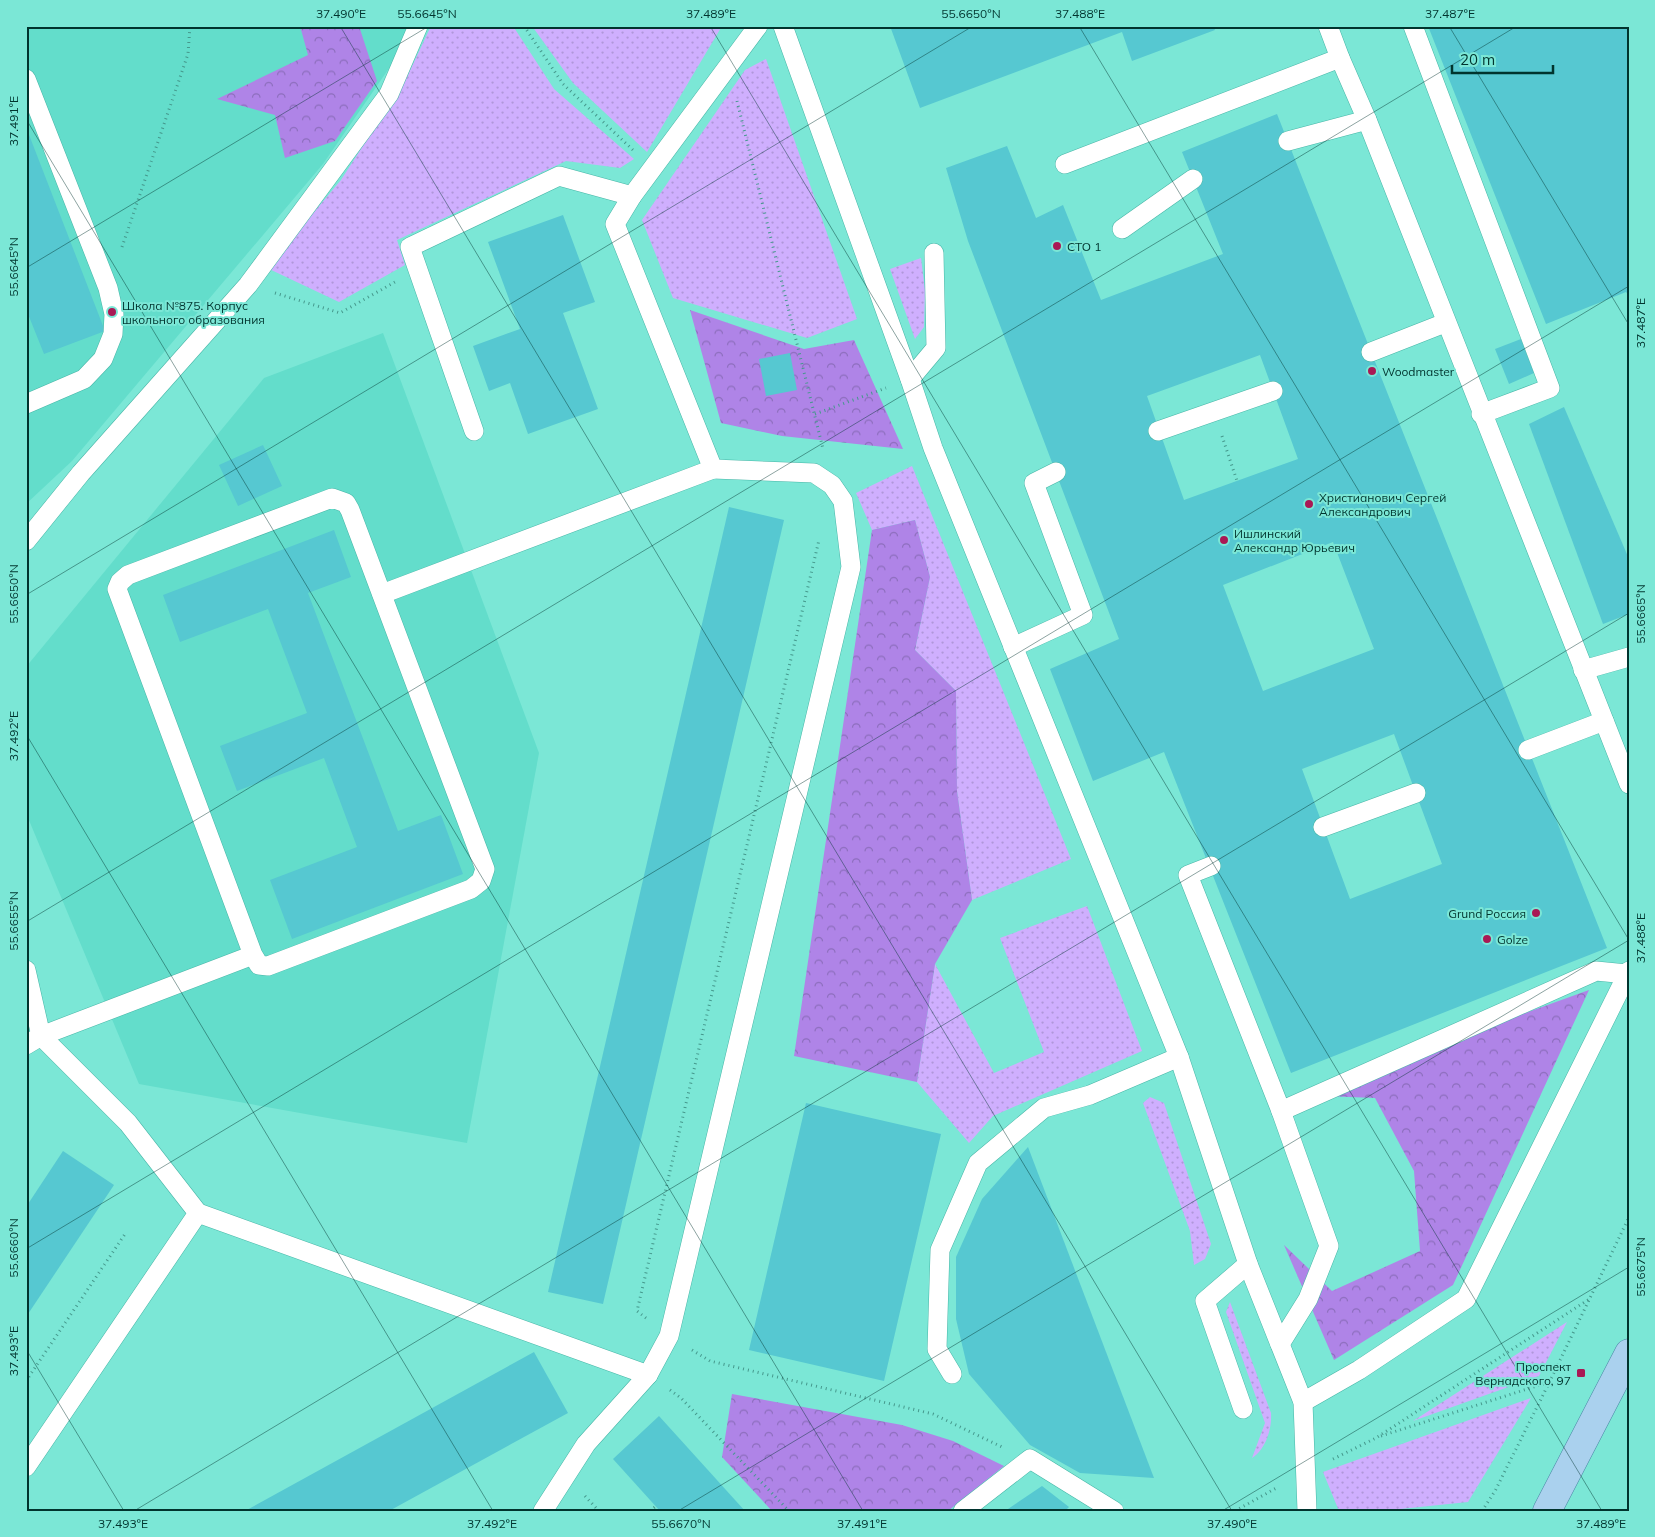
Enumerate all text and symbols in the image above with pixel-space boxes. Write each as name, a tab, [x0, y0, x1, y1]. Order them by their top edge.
text: 37.490°E	[316, 6, 366, 21]
text: 55.6645°N	[397, 6, 457, 21]
text: 37.489°E	[686, 6, 736, 21]
text: 55.6650°N	[941, 6, 1001, 21]
text: 37.488°E	[1055, 6, 1105, 21]
text: 37.487°E	[1425, 6, 1475, 21]
scale bar	[1452, 42, 1554, 74]
text: 20 m	[1460, 50, 1495, 69]
text: 37.491°E	[6, 96, 21, 146]
text: 55.6645°N	[6, 237, 21, 297]
place label: СТО 1	[1067, 239, 1101, 254]
marker: СТО 1	[1051, 240, 1063, 252]
place label: Школа №875. Корпус школьного образования	[122, 298, 265, 327]
text: 37.487°E	[1633, 298, 1648, 348]
marker: Школа №875. Корпус школьного образования	[106, 306, 118, 318]
place label: Woodmaster	[1382, 364, 1455, 379]
marker: Woodmaster	[1366, 365, 1378, 377]
place label: Христианович Сергей Александрович	[1319, 490, 1446, 519]
marker: Христианович Сергей Александрович	[1303, 498, 1315, 510]
place label: Ишлинский Александр Юрьевич	[1234, 526, 1355, 555]
marker: Ишлинский Александр Юрьевич	[1218, 534, 1230, 546]
text: 55.6650°N	[6, 564, 21, 624]
text: 55.6665°N	[1633, 584, 1648, 644]
text: 37.492°E	[6, 711, 21, 761]
text: 55.6655°N	[6, 891, 21, 951]
place label: Grund Россия	[1448, 906, 1526, 921]
marker: Grund Россия	[1530, 907, 1542, 919]
text: 37.488°E	[1633, 913, 1648, 963]
place label: Golze	[1497, 932, 1528, 947]
marker: Golze	[1481, 933, 1493, 945]
text: 55.6660°N	[6, 1218, 21, 1278]
text: 55.6675°N	[1633, 1237, 1648, 1297]
text: 37.493°E	[6, 1326, 21, 1376]
place label: Проспект Вернадского, 97	[1475, 1359, 1572, 1388]
marker: Проспект Вернадского, 97	[1575, 1367, 1587, 1379]
text: 37.493°E	[98, 1516, 148, 1531]
text: 37.492°E	[467, 1516, 517, 1531]
text: 55.6670°N	[651, 1516, 711, 1531]
text: 37.491°E	[837, 1516, 887, 1531]
text: 37.490°E	[1207, 1516, 1257, 1531]
text: 37.489°E	[1576, 1516, 1626, 1531]

